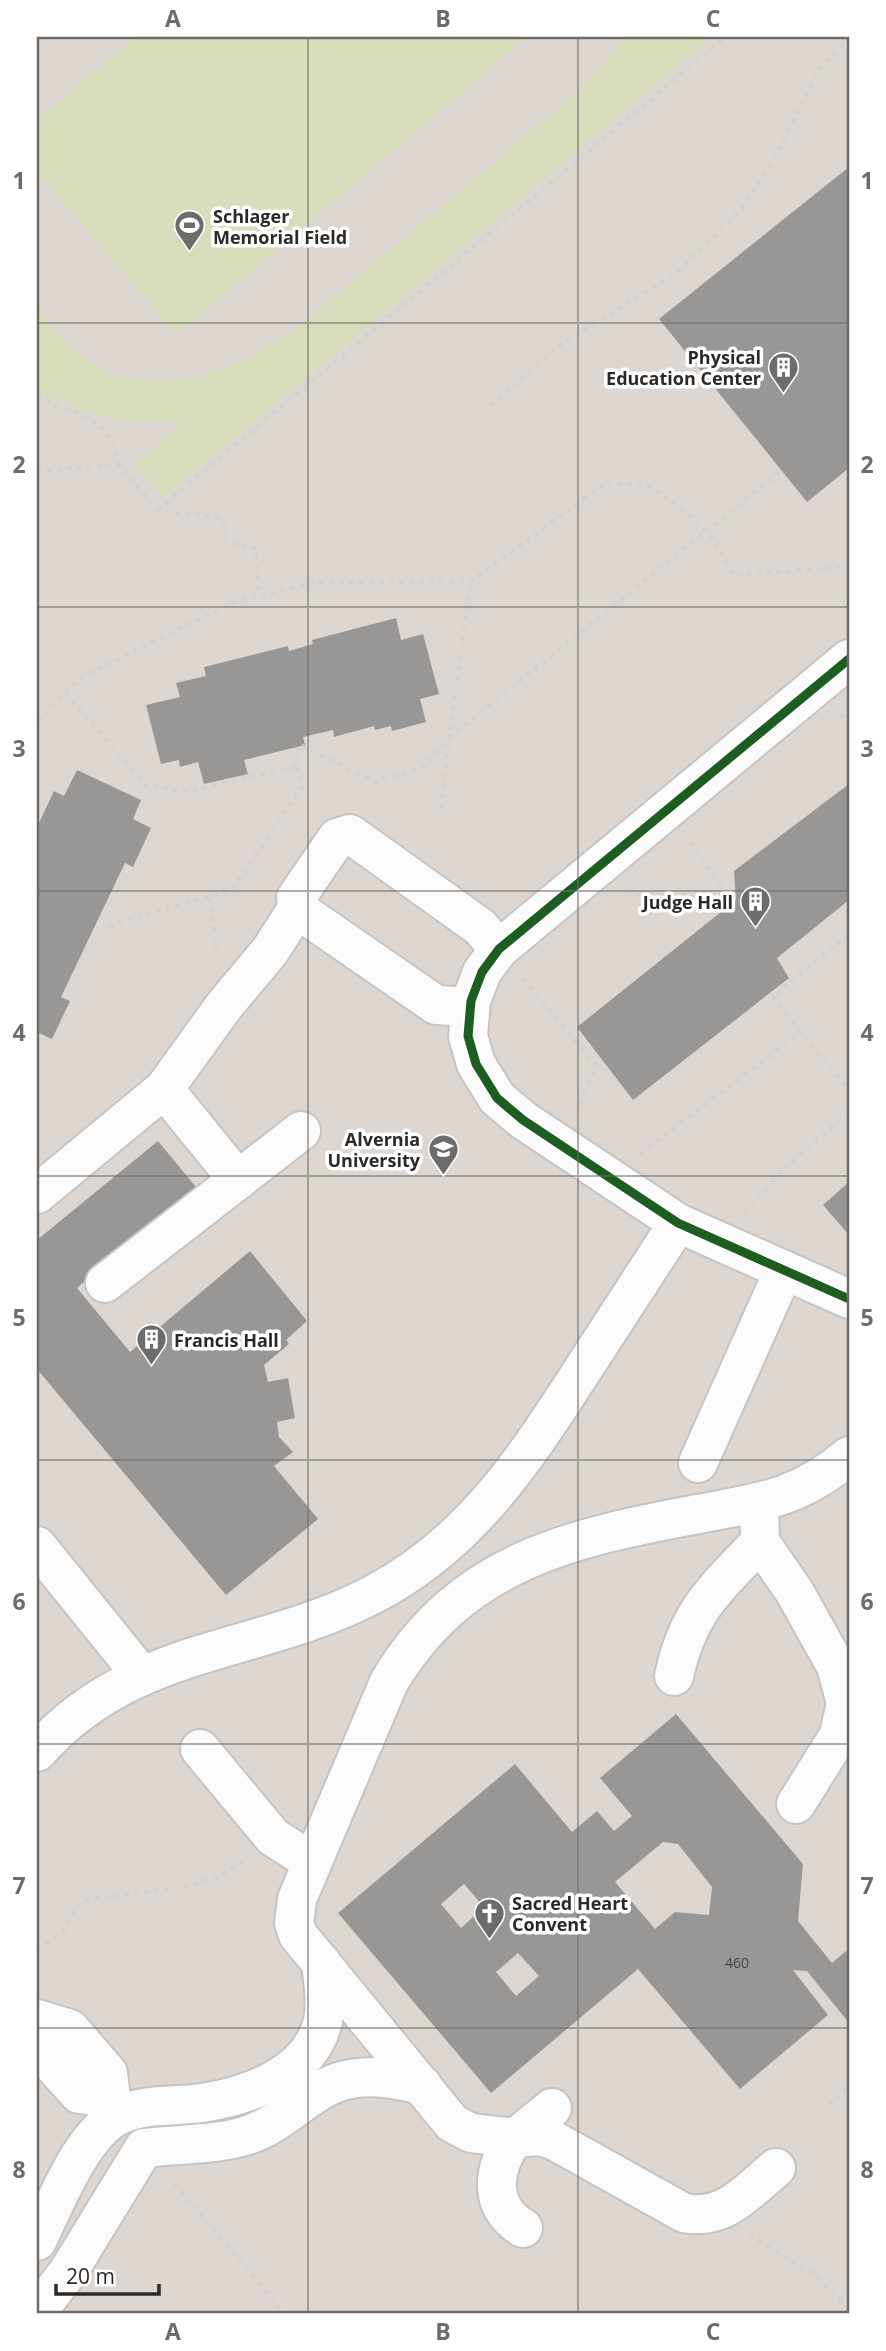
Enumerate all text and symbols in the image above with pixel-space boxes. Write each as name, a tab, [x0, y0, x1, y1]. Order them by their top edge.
text: A	[165, 2, 181, 34]
text: B	[435, 2, 451, 34]
text: C	[706, 2, 720, 34]
text: 1	[12, 164, 26, 196]
text: 1	[860, 164, 874, 196]
place label: Schlager Memorial Field	[213, 204, 347, 249]
sports icon: Schlager Memorial Field	[173, 209, 207, 253]
place label: Physical Education Center	[606, 345, 761, 390]
building icon: Physical Education Center	[767, 350, 801, 394]
text: 2	[12, 448, 26, 480]
text: 2	[860, 448, 874, 480]
text: 3	[12, 732, 26, 764]
text: 3	[860, 732, 874, 764]
building icon: Judge Hall	[739, 885, 773, 929]
place label: Judge Hall	[641, 890, 733, 914]
text: 4	[12, 1016, 26, 1048]
text: 4	[860, 1016, 874, 1048]
place label: Alvernia University	[328, 1127, 421, 1172]
school or university icon: Alvernia University	[426, 1132, 460, 1176]
text: 5	[12, 1301, 26, 1333]
text: 5	[860, 1301, 874, 1333]
building icon: Francis Hall	[134, 1323, 168, 1367]
place label: Francis Hall	[174, 1328, 279, 1352]
text: 6	[12, 1585, 26, 1617]
text: 6	[860, 1585, 874, 1617]
text: 7	[12, 1869, 26, 1901]
text: 7	[860, 1869, 874, 1901]
place label: Sacred Heart Convent	[512, 1891, 628, 1936]
church icon: Sacred Heart Convent	[472, 1896, 506, 1940]
house number: 460	[725, 1953, 749, 1972]
text: 8	[12, 2153, 26, 2185]
text: 8	[860, 2153, 874, 2185]
scale bar	[56, 2253, 159, 2297]
text: 20 m	[66, 2262, 115, 2290]
text: A	[165, 2315, 181, 2347]
text: B	[435, 2315, 451, 2347]
text: C	[706, 2315, 720, 2347]

